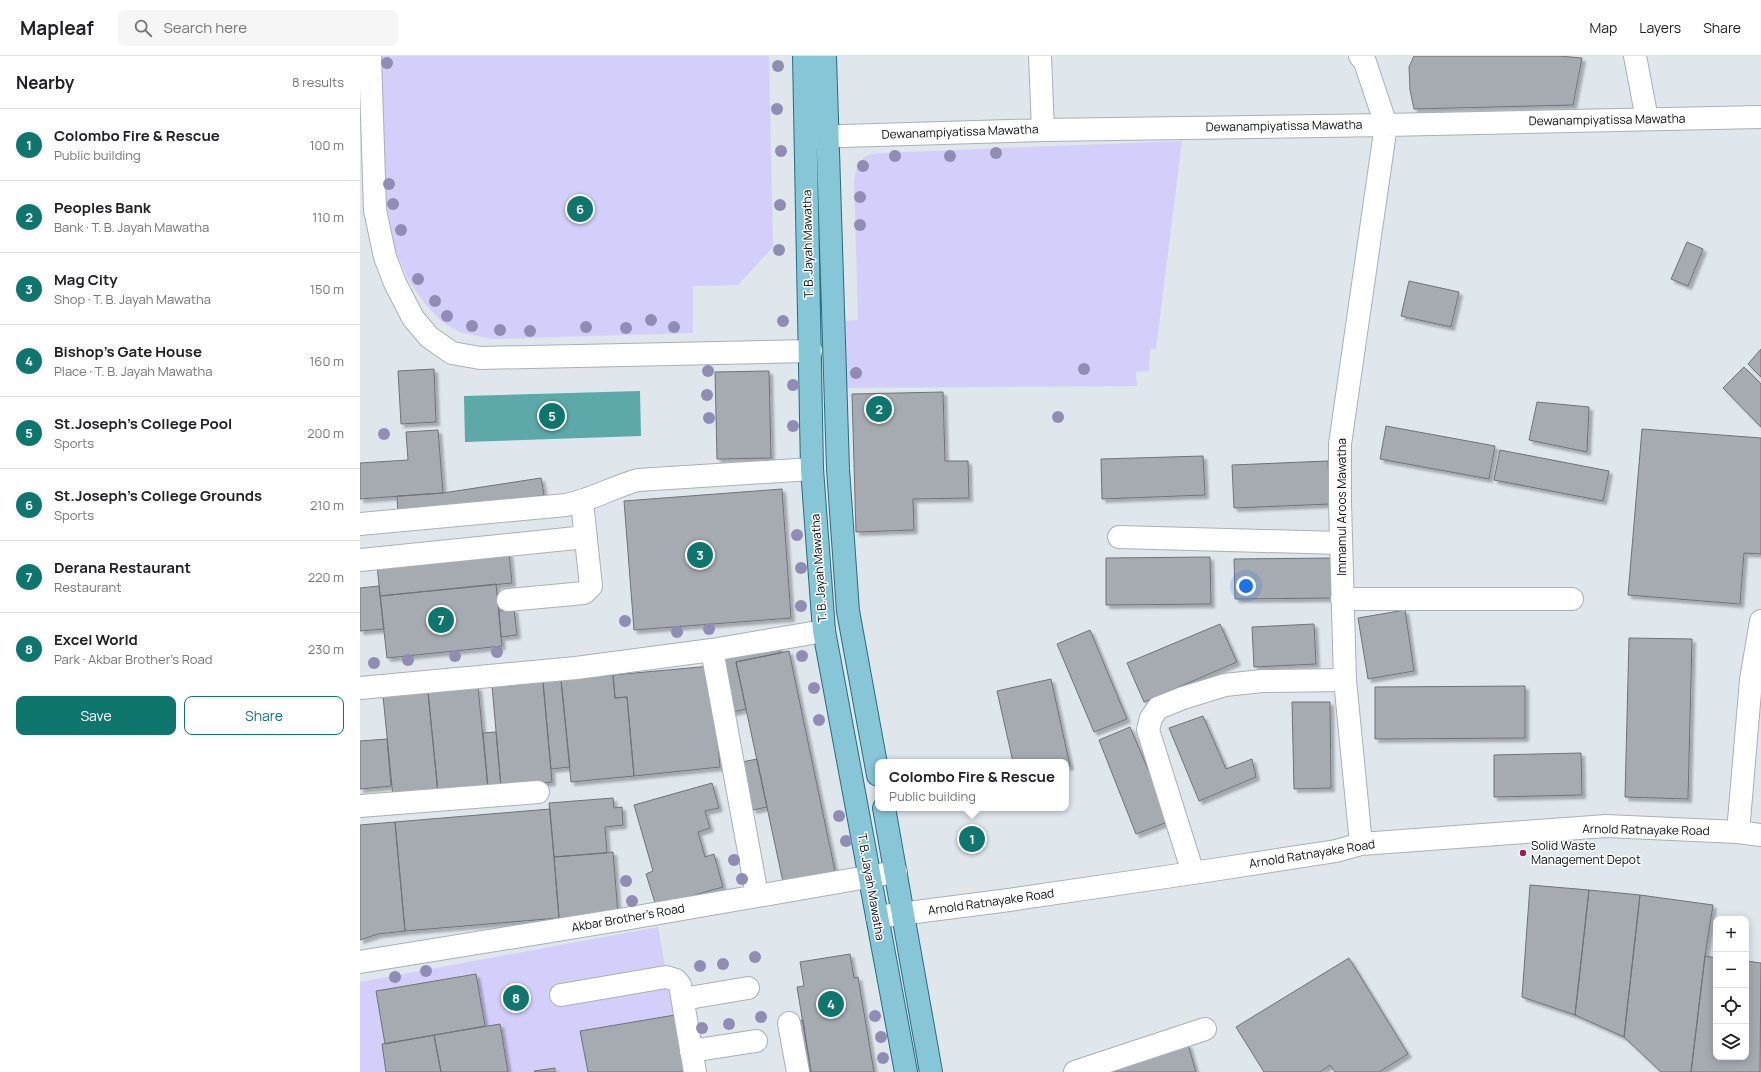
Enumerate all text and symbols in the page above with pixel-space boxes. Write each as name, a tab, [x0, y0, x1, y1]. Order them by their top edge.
search box	[118, 10, 398, 46]
text: Mapleaf	[20, 15, 94, 41]
icon: search	[132, 17, 154, 39]
text: Search here	[164, 17, 247, 38]
text: Map	[1589, 18, 1617, 37]
text: Layers	[1639, 18, 1681, 37]
text: Share	[1703, 18, 1741, 37]
text: Nearby	[16, 71, 74, 94]
text: 8 results	[292, 73, 344, 91]
street label: Dewanampiyatissa Mawatha	[1528, 110, 1686, 129]
street label: Dewanampiyatissa Mawatha	[1205, 116, 1363, 135]
street label: Dewanampiyatissa Mawatha	[881, 120, 1039, 143]
text: Colombo Fire & Rescue	[54, 125, 220, 146]
text: 1	[26, 136, 32, 154]
text: 100 m	[309, 136, 344, 154]
text: Public building	[54, 146, 141, 164]
street label: T. B. Jayah Mawatha	[798, 190, 817, 298]
pin: 6	[567, 194, 593, 224]
text: Peoples Bank	[54, 197, 151, 218]
text: 2	[25, 208, 33, 226]
text: 110 m	[312, 208, 344, 226]
text: Bank · T. B. Jayah Mawatha	[54, 218, 209, 236]
text: Mag City	[54, 269, 118, 290]
text: 3	[25, 280, 33, 298]
text: 150 m	[310, 280, 344, 298]
text: Shop · T. B. Jayah Mawatha	[54, 290, 211, 308]
text: Bishop's Gate House	[54, 341, 202, 362]
text: 4	[25, 352, 33, 370]
text: 160 m	[309, 352, 344, 370]
text: Place · T. B. Jayah Mawatha	[54, 362, 213, 380]
pin: 2	[866, 394, 892, 424]
pin: 5	[539, 401, 565, 431]
text: St.Joseph's College Pool	[54, 413, 232, 434]
text: 5	[25, 424, 33, 442]
text: 200 m	[307, 424, 344, 442]
text: Sports	[54, 434, 94, 452]
street label: Immamul Aroos Mawatha	[1333, 438, 1350, 576]
text: St.Joseph's College Grounds	[54, 485, 262, 506]
text: 6	[25, 496, 33, 514]
text: 210 m	[310, 496, 344, 514]
text: Sports	[54, 506, 94, 524]
street label: T. B. Jayah Mawatha	[806, 513, 831, 623]
pin: 3	[687, 540, 713, 570]
text: Derana Restaurant	[54, 557, 191, 578]
text: 7	[26, 568, 32, 586]
text: 220 m	[308, 568, 344, 586]
your location	[1236, 576, 1256, 596]
text: Restaurant	[54, 578, 121, 596]
pin: 7	[428, 605, 454, 635]
text: Excel World	[54, 629, 138, 650]
text: 8	[25, 640, 33, 658]
text: 230 m	[308, 640, 344, 658]
text: Park · Akbar Brother's Road	[54, 650, 212, 668]
button: Save	[16, 696, 176, 735]
button: Share	[184, 696, 344, 735]
popup	[875, 759, 1069, 811]
text: Colombo Fire & Rescue	[889, 766, 1055, 787]
text: Public building	[889, 787, 976, 805]
street label: Arnold Ratnayake Road	[1582, 820, 1710, 839]
pin: 1	[959, 824, 985, 854]
street label: T. B. Jayah Mawatha	[854, 832, 889, 942]
street label: Arnold Ratnayake Road	[1248, 835, 1376, 872]
place label: Solid Waste Management Depot	[1531, 837, 1641, 868]
marker: Solid Waste Management Depot	[1518, 848, 1528, 858]
street label: Arnold Ratnayake Road	[927, 884, 1055, 919]
street label: Akbar Brother's Road	[570, 899, 686, 936]
map controls	[1713, 916, 1749, 1060]
button: +	[1713, 916, 1749, 952]
button: −	[1713, 952, 1749, 988]
pin: 8	[503, 983, 529, 1013]
button: locate	[1713, 988, 1749, 1024]
pin: 4	[818, 989, 844, 1019]
button: layers	[1713, 1024, 1749, 1060]

